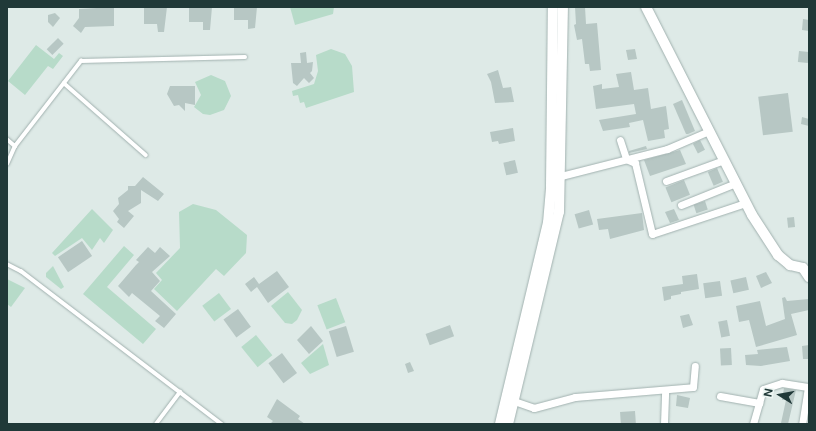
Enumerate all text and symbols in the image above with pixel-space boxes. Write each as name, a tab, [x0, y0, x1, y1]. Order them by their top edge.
north arrow	[760, 375, 800, 415]
text: N	[761, 387, 776, 398]

